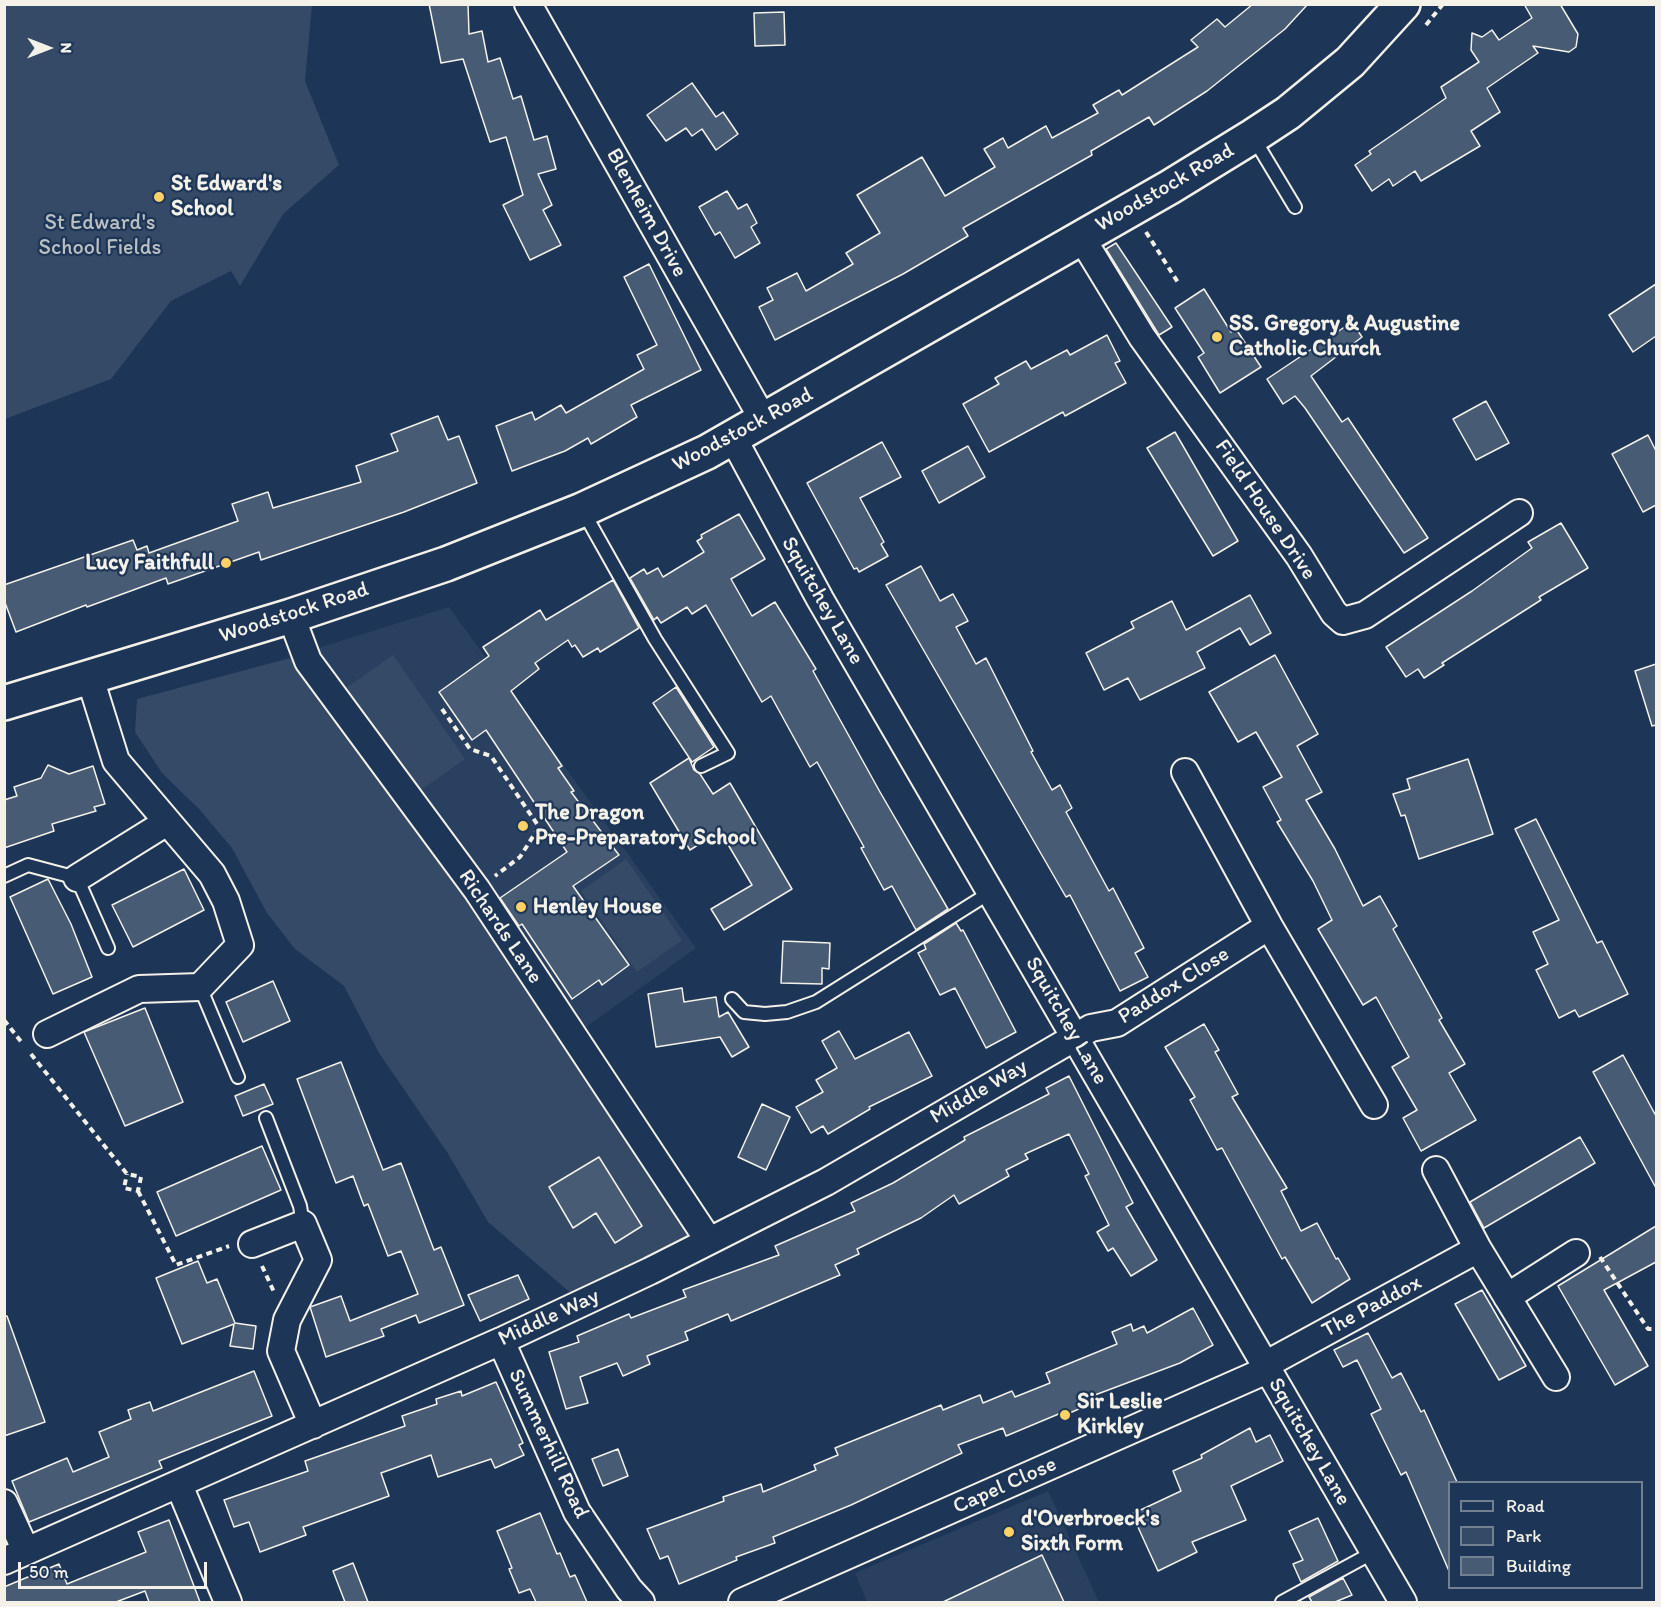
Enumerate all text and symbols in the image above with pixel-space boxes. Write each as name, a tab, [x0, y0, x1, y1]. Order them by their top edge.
north arrow	[18, 18, 78, 78]
text: N	[57, 43, 76, 53]
street label: Woodstock Road	[1091, 138, 1239, 238]
street label: Blenheim Drive	[600, 144, 692, 282]
place label: St Edward's School	[171, 171, 282, 222]
marker: St Edward's School	[152, 190, 166, 204]
park label: St Edward's School Fields	[39, 210, 161, 262]
place label: SS. Gregory & Augustine Catholic Church	[1229, 311, 1460, 362]
marker: SS. Gregory & Augustine Catholic Church	[1210, 330, 1224, 344]
street label: Woodstock Road	[668, 382, 818, 478]
street label: Field House Drive	[1208, 435, 1322, 585]
street label: Squitchey Lane	[775, 532, 869, 670]
place label: Lucy Faithfull	[85, 550, 214, 576]
marker: Lucy Faithfull	[219, 556, 233, 570]
street label: Woodstock Road	[216, 576, 372, 650]
place label: The Dragon Pre-Preparatory School	[535, 800, 756, 852]
marker: The Dragon Pre-Preparatory School	[516, 819, 530, 833]
street label: Richards Lane	[452, 865, 548, 989]
place label: Henley House	[533, 894, 662, 920]
marker: Henley House	[514, 900, 528, 914]
street label: Paddox Close	[1114, 941, 1234, 1031]
street label: Squitchey Lane	[1019, 952, 1113, 1090]
street label: Middle Way	[926, 1054, 1032, 1130]
street label: The Paddox	[1318, 1270, 1426, 1344]
street label: Middle Way	[494, 1283, 604, 1353]
street label: Summerhill Road	[502, 1365, 594, 1523]
street label: Squitchey Lane	[1262, 1373, 1356, 1511]
place label: Sir Leslie Kirkley	[1077, 1389, 1163, 1440]
marker: Sir Leslie Kirkley	[1058, 1408, 1072, 1422]
street label: Capel Close	[949, 1451, 1061, 1521]
legend	[1448, 1481, 1643, 1589]
text: Road	[1506, 1495, 1545, 1517]
place label: d'Overbroeck's Sixth Form	[1021, 1506, 1160, 1558]
marker: d'Overbroeck's Sixth Form	[1002, 1525, 1016, 1539]
text: Park	[1506, 1525, 1541, 1547]
scale bar	[21, 1550, 210, 1588]
text: Building	[1506, 1555, 1571, 1577]
text: 50 m	[29, 1561, 69, 1583]

